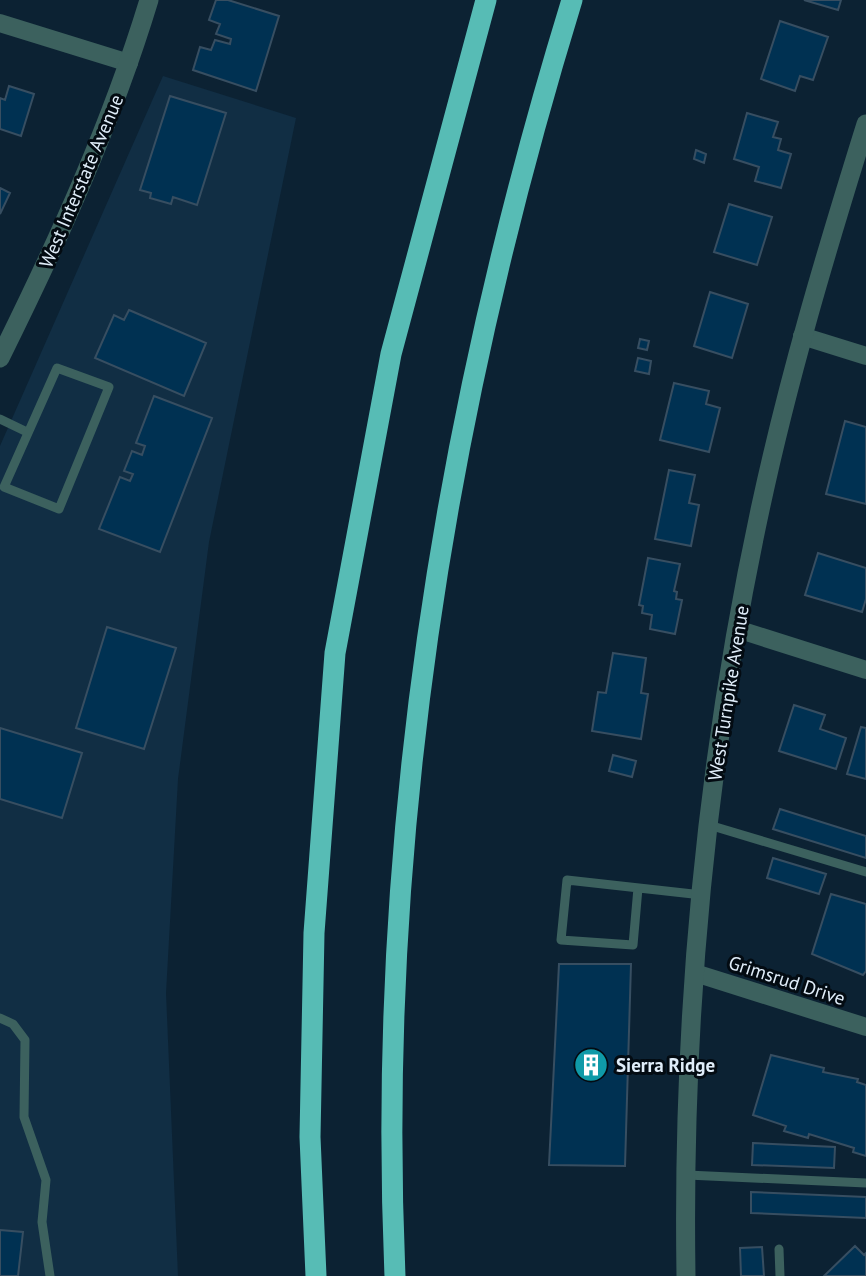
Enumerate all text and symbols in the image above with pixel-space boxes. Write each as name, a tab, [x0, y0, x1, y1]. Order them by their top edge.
street label: West Interstate Avenue	[34, 91, 128, 271]
street label: West Turnpike Avenue	[702, 604, 754, 782]
street label: Grimsrud Drive	[726, 950, 848, 1010]
building icon: Sierra Ridge	[572, 1046, 610, 1084]
place label: Sierra Ridge	[616, 1053, 715, 1077]

